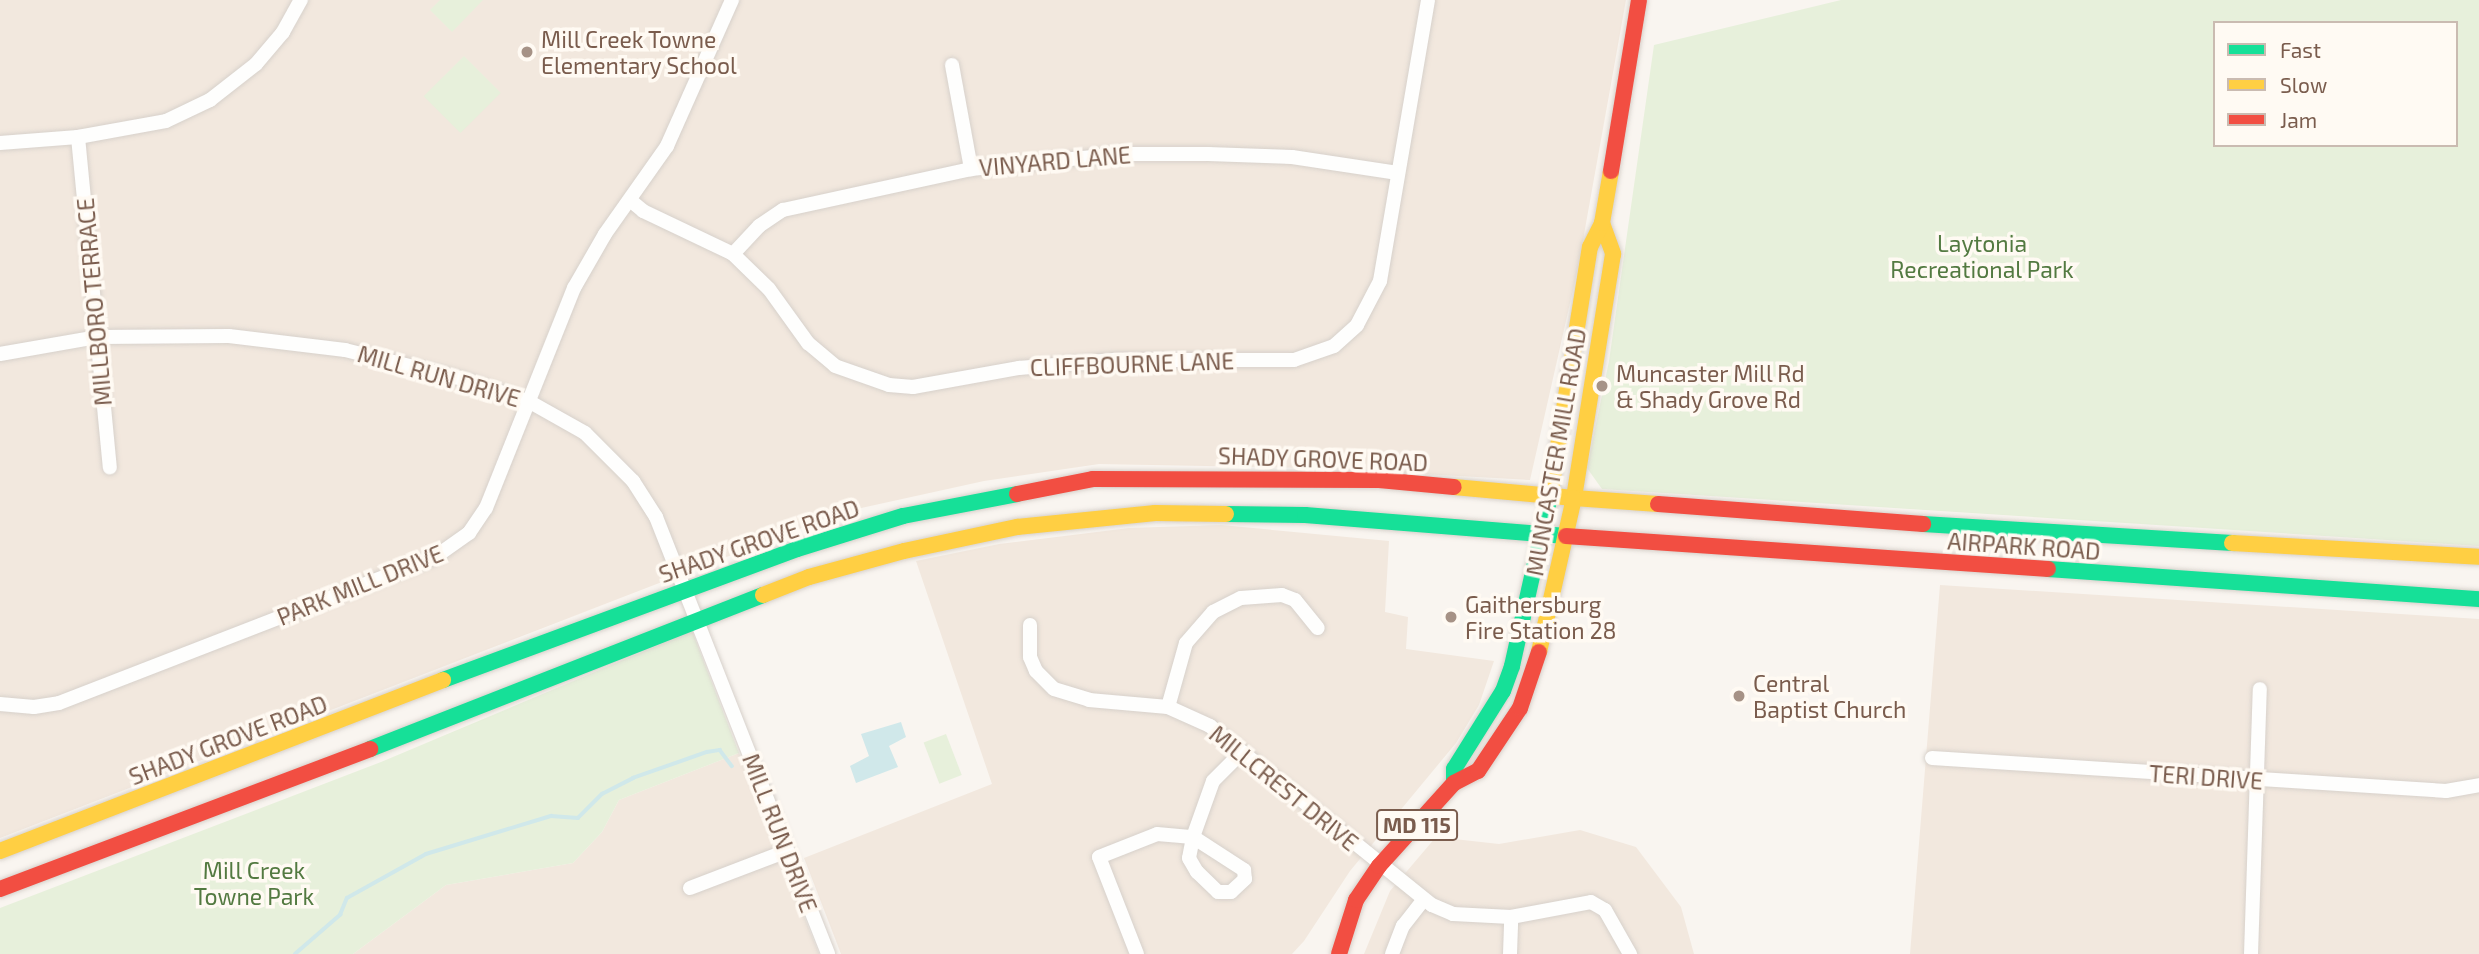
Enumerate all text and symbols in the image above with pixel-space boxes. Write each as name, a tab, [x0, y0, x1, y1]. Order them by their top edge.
legend	[2213, 21, 2458, 147]
place label: Mill Creek Towne Elementary School	[541, 25, 737, 79]
text: Fast	[2280, 37, 2321, 62]
marker: Mill Creek Towne Elementary School	[519, 44, 535, 60]
text: Slow	[2280, 72, 2327, 97]
text: Jam	[2280, 107, 2317, 132]
street label: VINYARD LANE	[978, 141, 1132, 181]
street label: MILLBORO TERRACE	[71, 197, 117, 407]
park label: Laytonia Recreational Park	[1890, 229, 2074, 283]
street label: MUNCASTER MILL ROAD	[1521, 326, 1591, 578]
street label: MILL RUN DRIVE	[354, 340, 524, 412]
street label: CLIFFBOURNE LANE	[1029, 347, 1235, 381]
place label: Muncaster Mill Rd & Shady Grove Rd	[1616, 359, 1806, 413]
marker: Muncaster Mill Rd & Shady Grove Rd	[1594, 378, 1610, 394]
street label: SHADY GROVE ROAD	[1217, 442, 1429, 476]
street label: SHADY GROVE ROAD	[655, 494, 863, 588]
street label: AIRPARK ROAD	[1946, 527, 2102, 565]
street label: PARK MILL DRIVE	[273, 539, 447, 631]
place label: Gaithersburg Fire Station 28	[1465, 590, 1617, 644]
marker: Gaithersburg Fire Station 28	[1443, 609, 1459, 625]
place label: Central Baptist Church	[1753, 669, 1906, 723]
marker: Central Baptist Church	[1731, 688, 1747, 704]
street label: SHADY GROVE ROAD	[125, 689, 331, 791]
street label: MILLCREST DRIVE	[1204, 720, 1364, 856]
street label: MILL RUN DRIVE	[737, 750, 823, 916]
street label: TERI DRIVE	[2148, 759, 2264, 795]
road number: MD 115	[1375, 808, 1459, 842]
park label: Mill Creek Towne Park	[194, 856, 314, 910]

